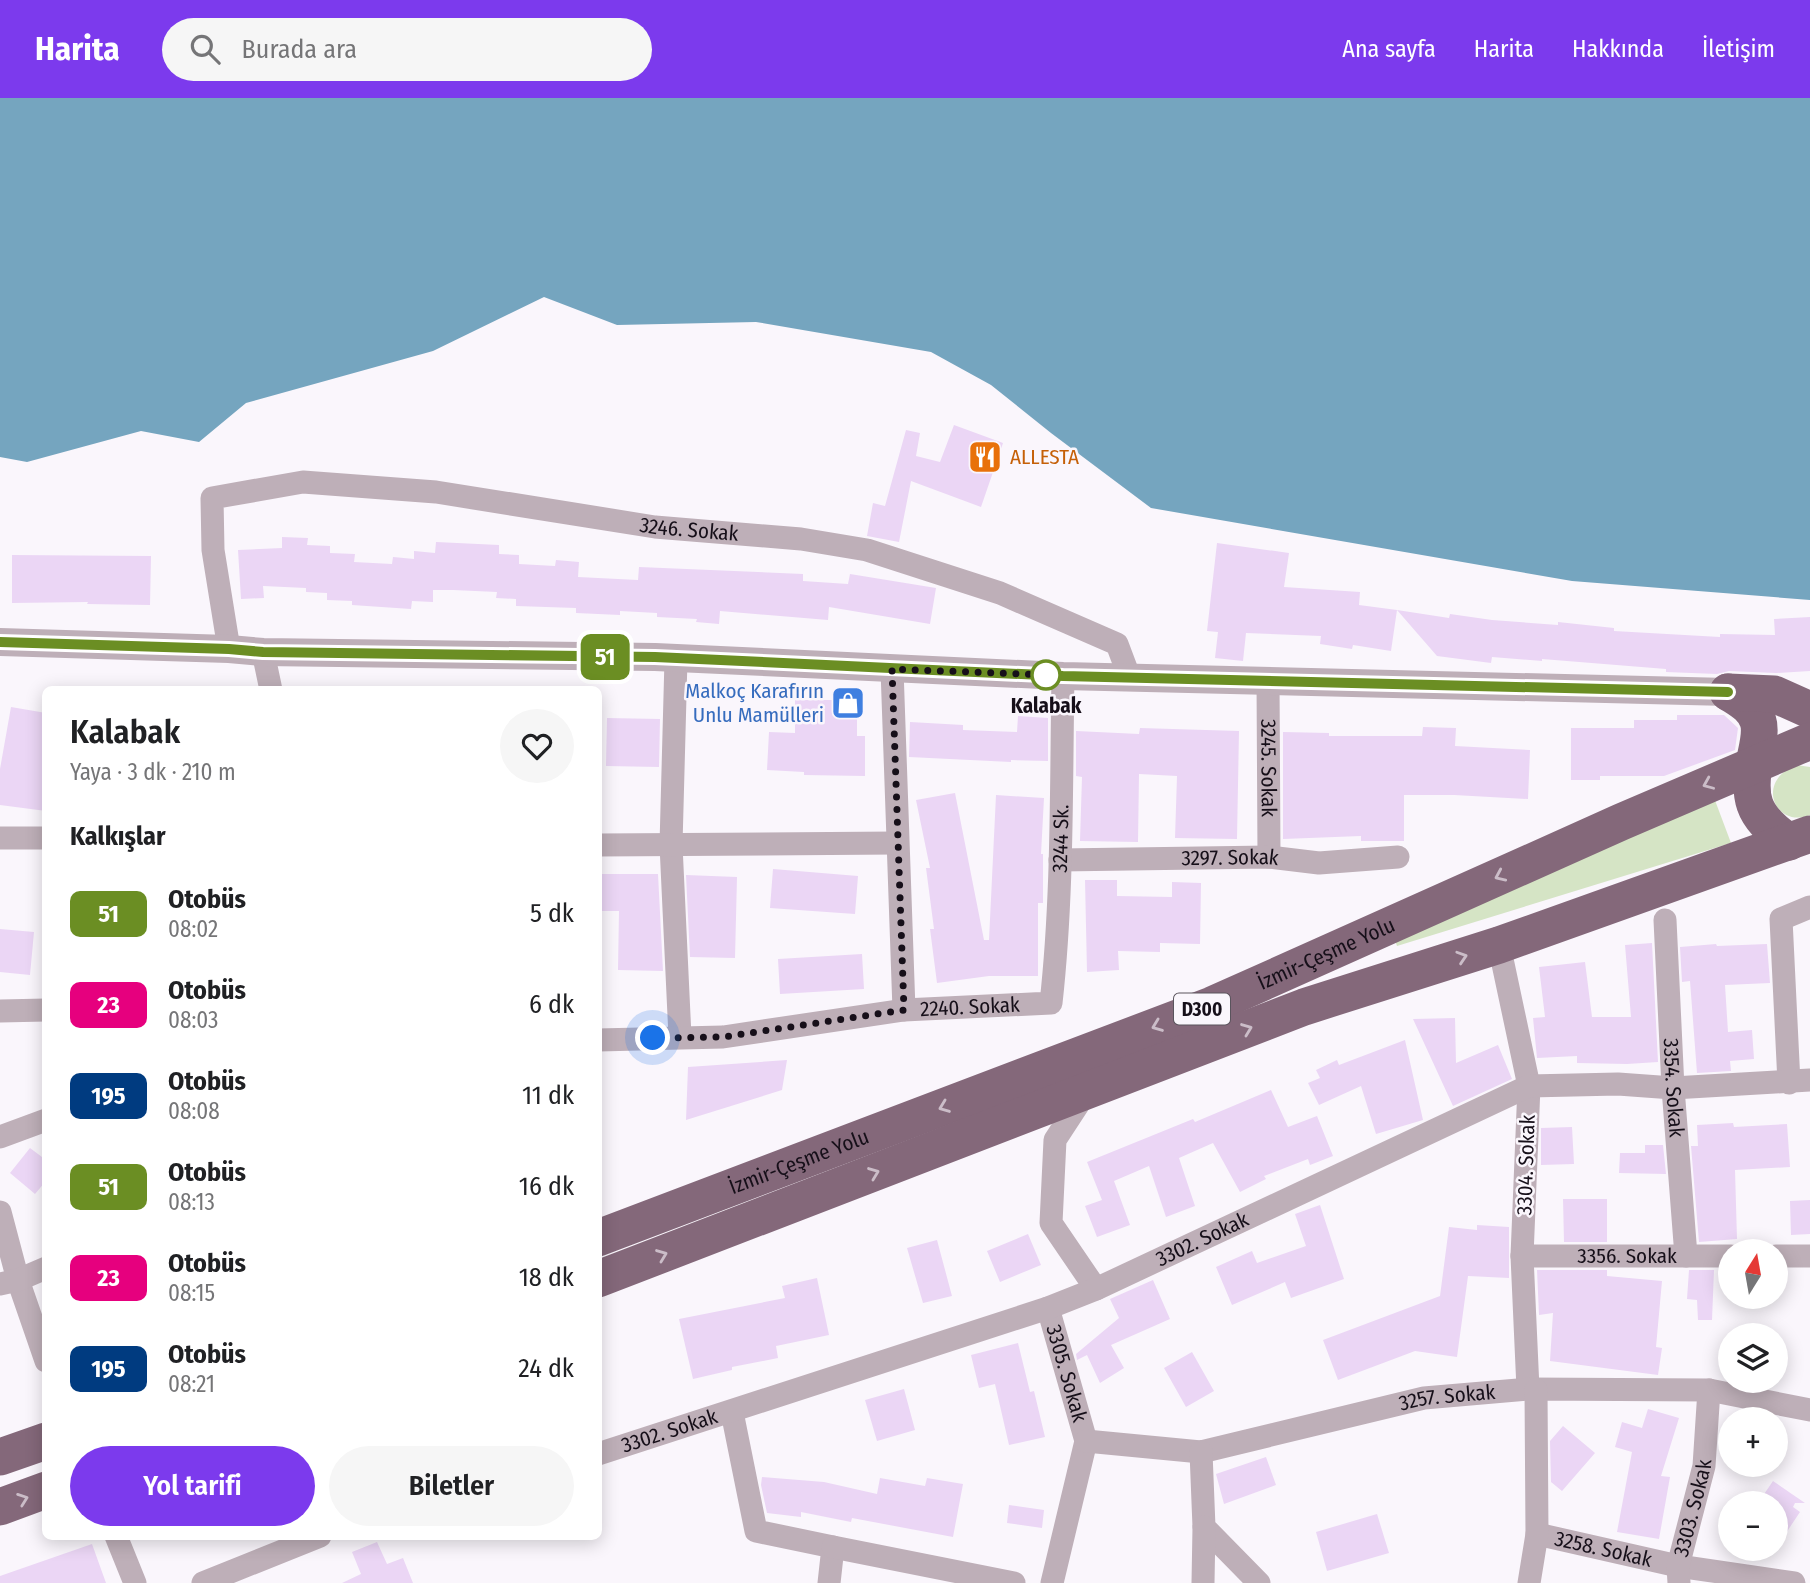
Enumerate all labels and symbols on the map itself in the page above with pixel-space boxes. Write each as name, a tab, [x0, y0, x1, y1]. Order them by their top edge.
restaurant icon: ALLESTA	[966, 438, 1004, 476]
place label: ALLESTA	[1010, 444, 1079, 470]
street label: 3246. Sokak	[638, 512, 740, 547]
line badge: 51	[574, 634, 636, 680]
marker: Kalabak	[1031, 660, 1061, 690]
place label: Malkoç Karafırın Unlu Mamülleri	[685, 678, 824, 728]
shop icon: Malkoç Karafırın Unlu Mamülleri	[829, 684, 867, 722]
place label: Kalabak	[1011, 693, 1082, 719]
street label: 3245. Sokak	[1255, 719, 1282, 817]
one-way arrow	[1703, 776, 1715, 790]
street label: 3244 Sk.	[1047, 804, 1074, 873]
street label: 3297. Sokak	[1181, 844, 1280, 871]
one-way arrow	[1495, 868, 1507, 882]
street label: İzmir-Çeşme Yolu	[1254, 912, 1399, 996]
one-way arrow	[1456, 950, 1468, 965]
street label: 2240. Sokak	[919, 991, 1020, 1022]
road number: D300	[1174, 994, 1230, 1024]
one-way arrow	[1151, 1018, 1163, 1032]
your location	[635, 1020, 670, 1055]
one-way arrow	[1240, 1024, 1252, 1038]
street label: 3354. Sokak	[1658, 1038, 1690, 1138]
one-way arrow	[938, 1099, 951, 1113]
street label: 3304. Sokak	[1511, 1114, 1541, 1216]
street label: İzmir-Çeşme Yolu	[725, 1123, 873, 1200]
one-way arrow	[868, 1167, 880, 1181]
street label: 3302. Sokak	[1152, 1206, 1253, 1272]
north arrow	[1718, 1239, 1788, 1309]
street label: 3356. Sokak	[1577, 1243, 1677, 1269]
one-way arrow	[656, 1249, 668, 1263]
street label: 3305. Sokak	[1040, 1322, 1093, 1425]
street label: 3257. Sokak	[1396, 1379, 1496, 1417]
street label: 3302. Sokak	[618, 1403, 721, 1459]
street label: 3303. Sokak	[1668, 1458, 1717, 1559]
one-way arrow	[16, 1493, 28, 1507]
street label: 3258. Sokak	[1552, 1525, 1655, 1573]

